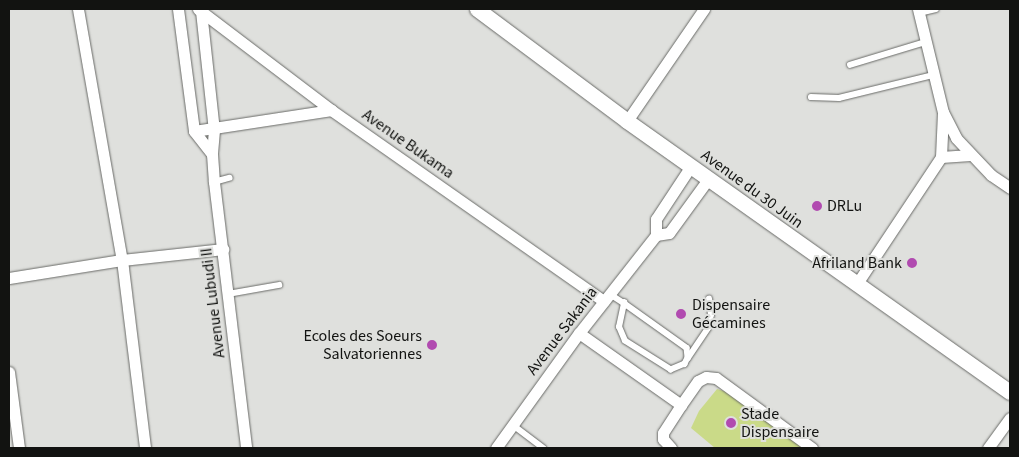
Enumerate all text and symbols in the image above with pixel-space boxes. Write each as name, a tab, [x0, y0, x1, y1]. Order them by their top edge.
street label: Avenue Bukama	[358, 105, 458, 183]
street label: Avenue du 30 Juin	[697, 146, 807, 232]
place label: DRLu	[827, 196, 862, 216]
marker: DRLu	[811, 200, 823, 212]
street label: Avenue Lubudi II	[197, 247, 229, 359]
place label: Afriland Bank	[812, 253, 902, 273]
marker: Afriland Bank	[906, 257, 918, 269]
street label: Avenue Sakania	[523, 283, 601, 379]
place label: Dispensaire Gécamines	[692, 295, 770, 333]
marker: Dispensaire Gécamines	[674, 307, 688, 321]
place label: Ecoles des Soeurs Salvatoriennes	[303, 326, 422, 364]
marker: Ecoles des Soeurs Salvatoriennes	[426, 339, 438, 351]
place label: Stade Dispensaire	[741, 404, 819, 442]
marker: Stade Dispensaire	[725, 417, 737, 429]

